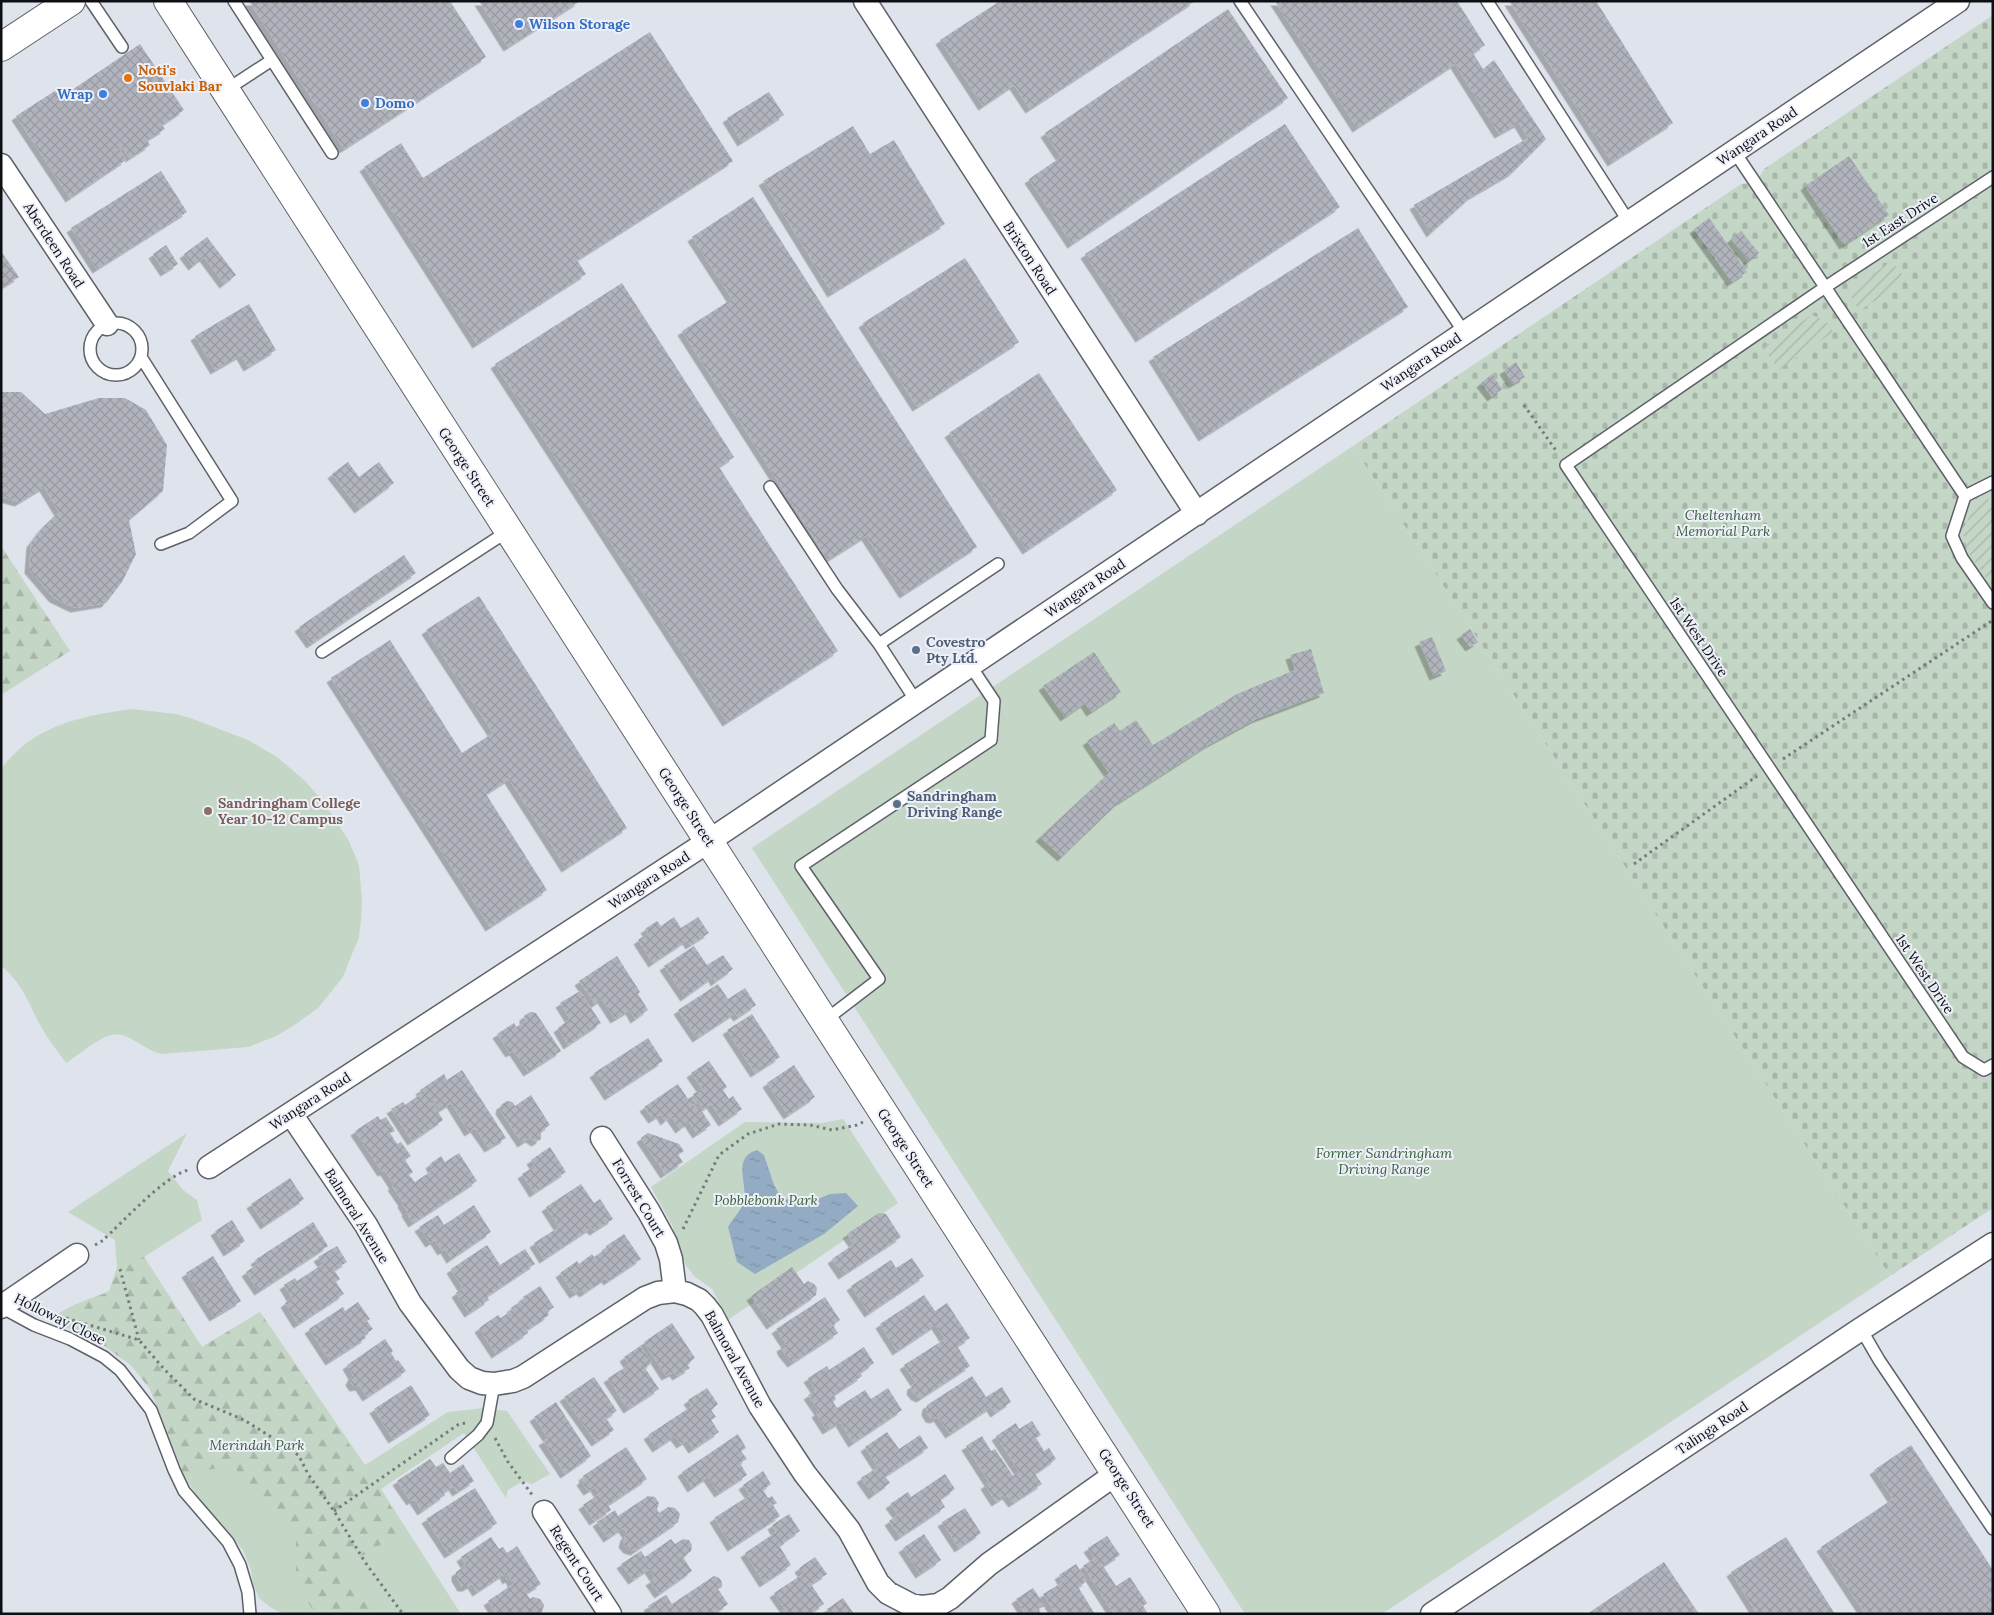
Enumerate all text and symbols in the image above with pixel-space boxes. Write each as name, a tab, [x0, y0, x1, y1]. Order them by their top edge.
place label: Wilson Storage	[529, 15, 631, 33]
marker: Wilson Storage	[513, 18, 525, 30]
place label: Noti's Souvlaki Bar	[138, 61, 222, 95]
marker: Noti's Souvlaki Bar	[122, 72, 134, 84]
place label: Wrap	[57, 85, 93, 103]
marker: Wrap	[97, 88, 109, 100]
place label: Domo	[375, 94, 414, 112]
marker: Domo	[359, 97, 371, 109]
street label: Wangara Road	[1713, 102, 1801, 170]
street label: 1st East Drive	[1859, 188, 1942, 251]
street label: Aberdeen Road	[19, 198, 88, 291]
street label: Brixton Road	[1000, 218, 1060, 298]
street label: Wangara Road	[1377, 328, 1465, 396]
street label: George Street	[435, 424, 500, 511]
park label: Cheltenham Memorial Park	[1676, 506, 1770, 540]
street label: Wangara Road	[1041, 554, 1129, 622]
street label: 1st West Drive	[1666, 594, 1732, 681]
place label: Covestro Pty Ltd.	[926, 633, 986, 667]
marker: Covestro Pty Ltd.	[910, 644, 922, 656]
street label: George Street	[655, 764, 720, 851]
place label: Sandringham Driving Range	[907, 787, 1003, 821]
place label: Sandringham College Year 10-12 Campus	[218, 794, 361, 828]
marker: Sandringham Driving Range	[891, 798, 903, 810]
marker: Sandringham College Year 10-12 Campus	[202, 805, 214, 817]
street label: Wangara Road	[605, 847, 693, 913]
street label: 1st West Drive	[1892, 931, 1958, 1018]
street label: Wangara Road	[266, 1068, 354, 1134]
street label: George Street	[874, 1105, 939, 1192]
park label: Former Sandringham Driving Range	[1316, 1144, 1453, 1178]
street label: Forrest Court	[608, 1155, 670, 1241]
street label: Balmoral Avenue	[321, 1165, 394, 1267]
park label: Pobblebonk Park	[714, 1191, 818, 1209]
street label: Holloway Close	[11, 1289, 109, 1349]
street label: Balmoral Avenue	[701, 1307, 769, 1411]
street label: Talinga Road	[1672, 1397, 1752, 1459]
park label: Merindah Park	[209, 1436, 305, 1454]
street label: George Street	[1095, 1445, 1160, 1532]
street label: Regent Court	[546, 1522, 609, 1605]

